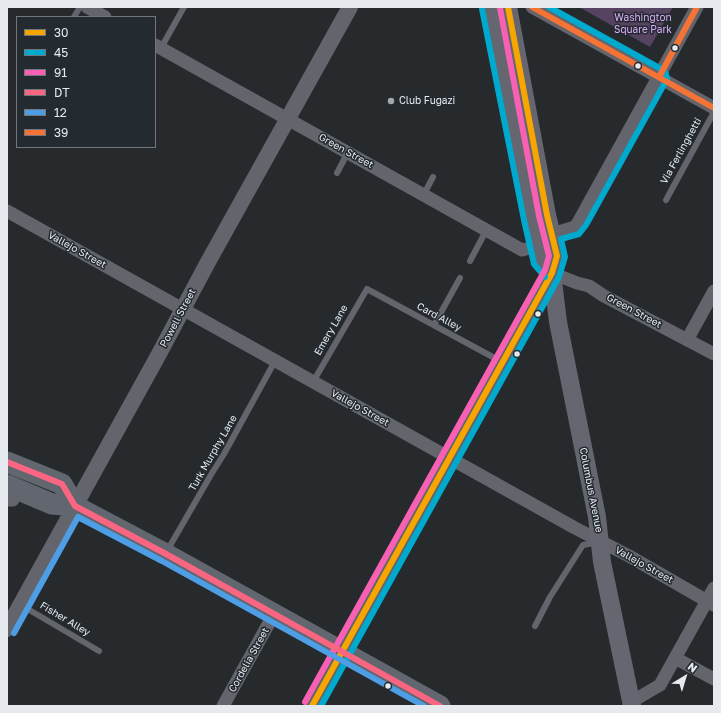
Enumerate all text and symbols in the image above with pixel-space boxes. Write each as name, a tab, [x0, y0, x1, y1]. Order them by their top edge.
park label: Washington Square Park	[614, 12, 672, 36]
legend	[16, 16, 156, 148]
text: 30	[54, 25, 68, 40]
unlabelled marker	[670, 43, 680, 53]
text: 45	[54, 45, 68, 60]
unlabelled marker	[633, 61, 643, 71]
text: 91	[54, 65, 67, 80]
text: DT	[54, 85, 70, 100]
place label: Club Fugazi	[399, 95, 455, 107]
marker: Club Fugazi	[386, 96, 396, 106]
text: 12	[54, 105, 67, 120]
street label: Via Ferlinghetti	[658, 116, 704, 186]
text: 39	[54, 125, 68, 140]
street label: Green Street	[317, 131, 375, 171]
street label: Vallejo Street	[46, 229, 108, 271]
street label: Powell Street	[158, 287, 198, 349]
street label: Green Street	[604, 291, 664, 331]
street label: Card Alley	[415, 300, 463, 334]
street label: Emery Lane	[312, 303, 350, 357]
unlabelled marker	[533, 309, 543, 319]
unlabelled marker	[512, 349, 522, 359]
street label: Vallejo Street	[329, 387, 391, 429]
street label: Turk Murphy Lane	[186, 413, 240, 493]
street label: Columbus Avenue	[577, 447, 605, 533]
street label: Vallejo Street	[613, 544, 675, 586]
street label: Fisher Alley	[38, 599, 92, 639]
street label: Cordelia Street	[226, 626, 272, 694]
north arrow	[665, 657, 705, 697]
text: N	[685, 659, 700, 675]
unlabelled marker	[383, 681, 393, 691]

